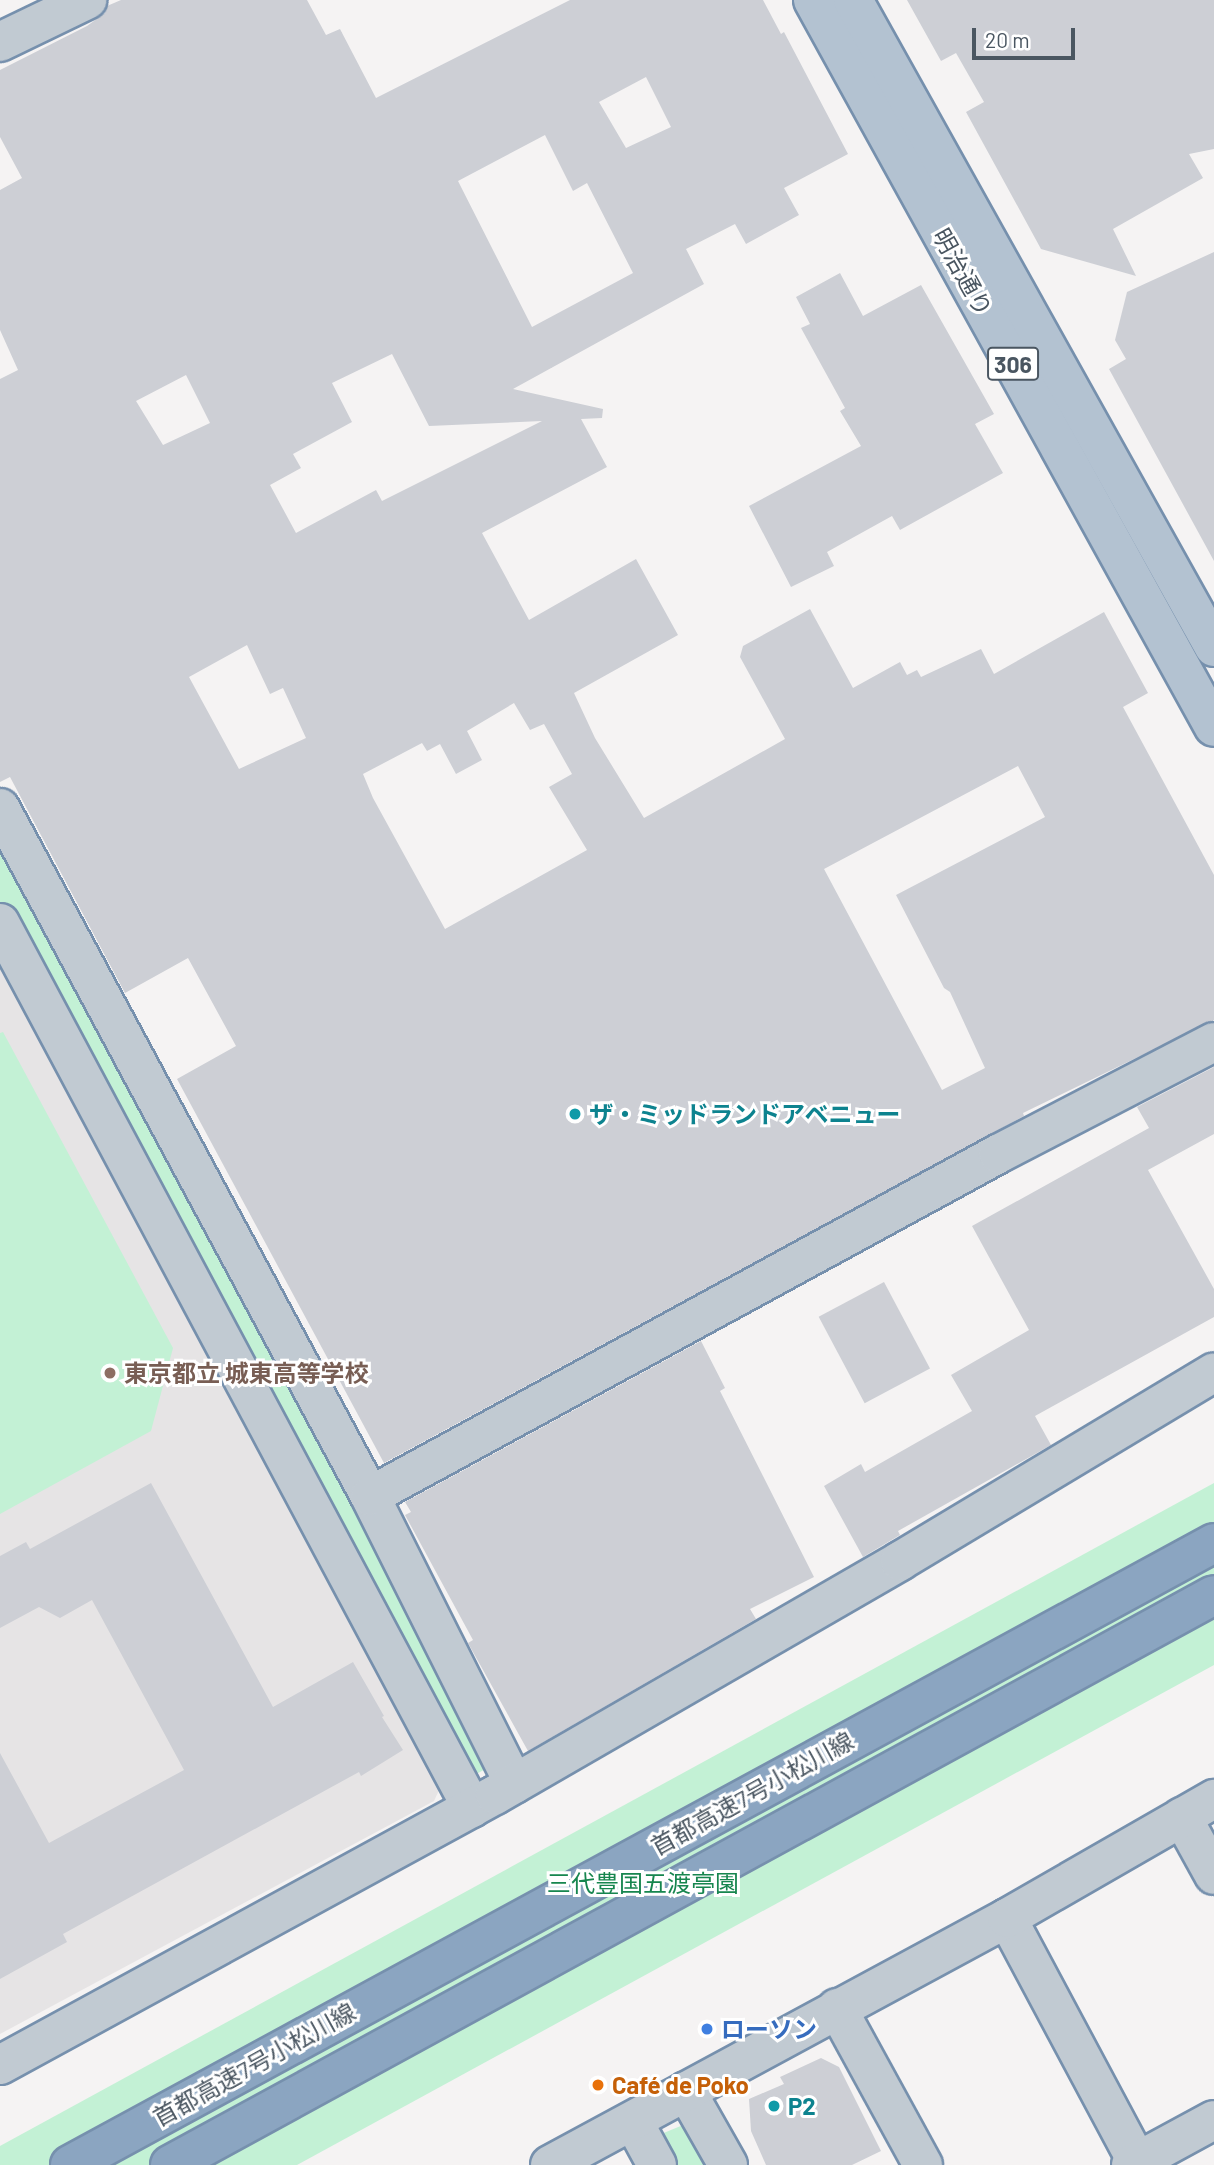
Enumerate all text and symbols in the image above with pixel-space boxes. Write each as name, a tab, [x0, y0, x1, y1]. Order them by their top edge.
scale bar	[976, 14, 1079, 58]
text: 20 m	[985, 27, 1030, 52]
street label: 明治通り	[927, 223, 999, 321]
road number: 306	[987, 344, 1039, 384]
place label: ザ・ミッドランドアベニュー	[589, 1100, 901, 1128]
marker: ザ・ミッドランドアベニュー	[567, 1106, 583, 1122]
place label: 東京都立 城東高等学校	[124, 1359, 369, 1387]
marker: 東京都立 城東高等学校	[102, 1365, 118, 1381]
street label: 首都高速7号小松川線	[646, 1725, 858, 1861]
park label: 三代豊国五渡亭園	[547, 1869, 739, 1897]
street label: 首都高速7号小松川線	[148, 1996, 360, 2132]
place label: ローソン	[721, 2015, 817, 2043]
marker: ローソン	[699, 2021, 715, 2037]
place label: Café de Poko	[612, 2071, 749, 2099]
marker: Café de Poko	[590, 2077, 606, 2093]
place label: P2	[788, 2092, 816, 2120]
marker: P2	[766, 2098, 782, 2114]

